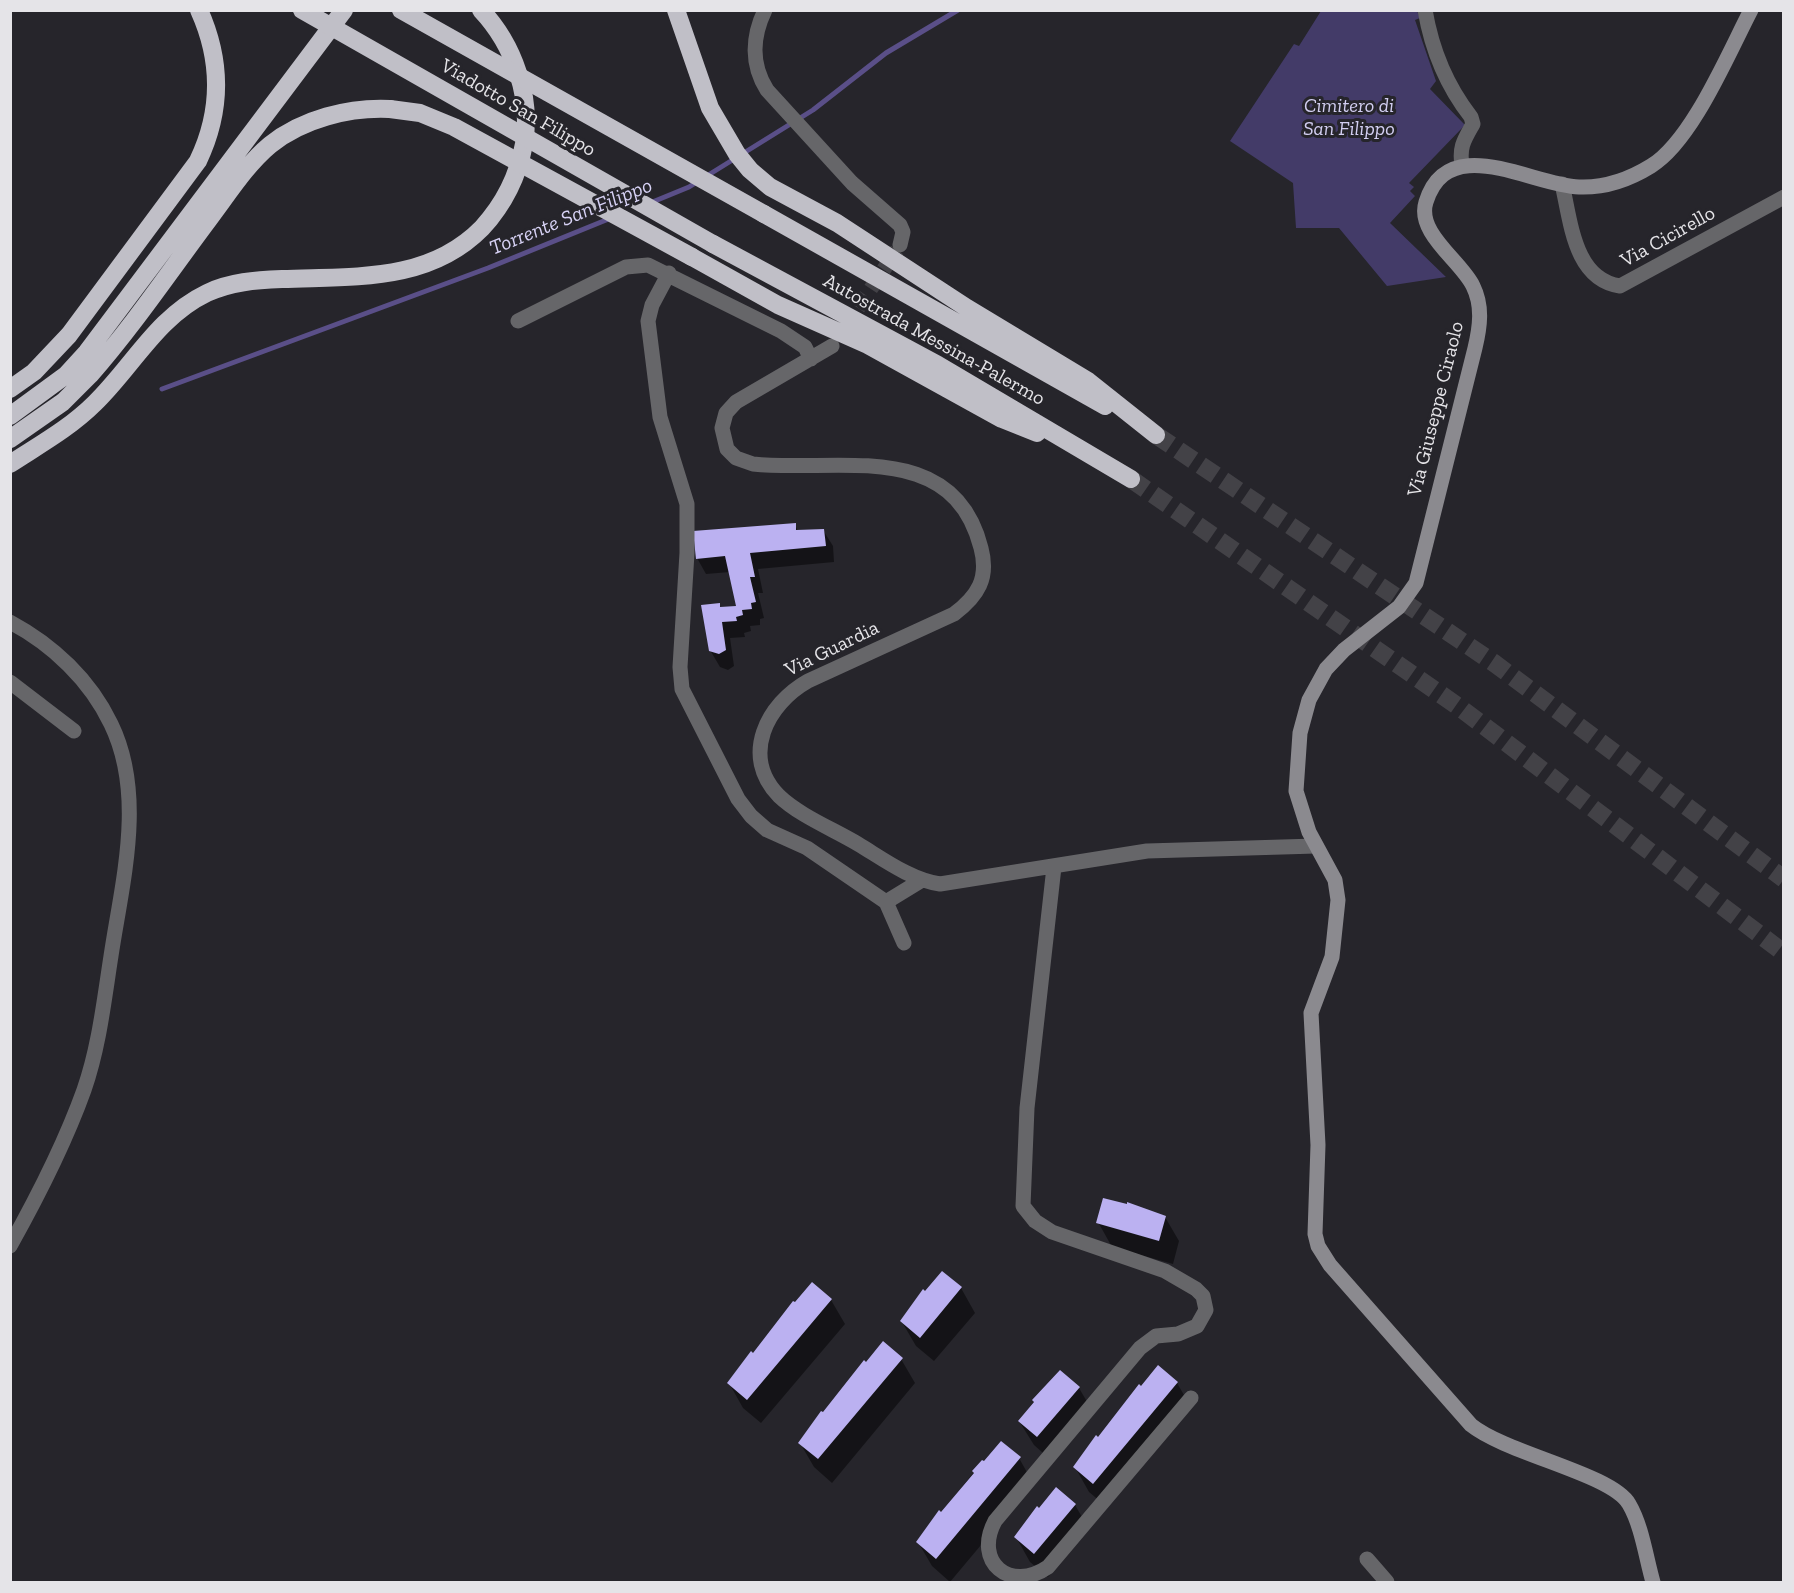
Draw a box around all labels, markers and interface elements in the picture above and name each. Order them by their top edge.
street label: Viadotto San Filippo [436,54,600,162]
park label: Cimitero di San Filippo [1303,94,1395,141]
water label: Torrente San Filippo [486,173,656,261]
street label: Via Cicirello [1617,201,1719,273]
street label: Autostrada Messina-Palermo [819,269,1049,411]
street label: Via Giuseppe Ciraolo [1403,319,1469,499]
street label: Via Guardia [781,616,883,682]

